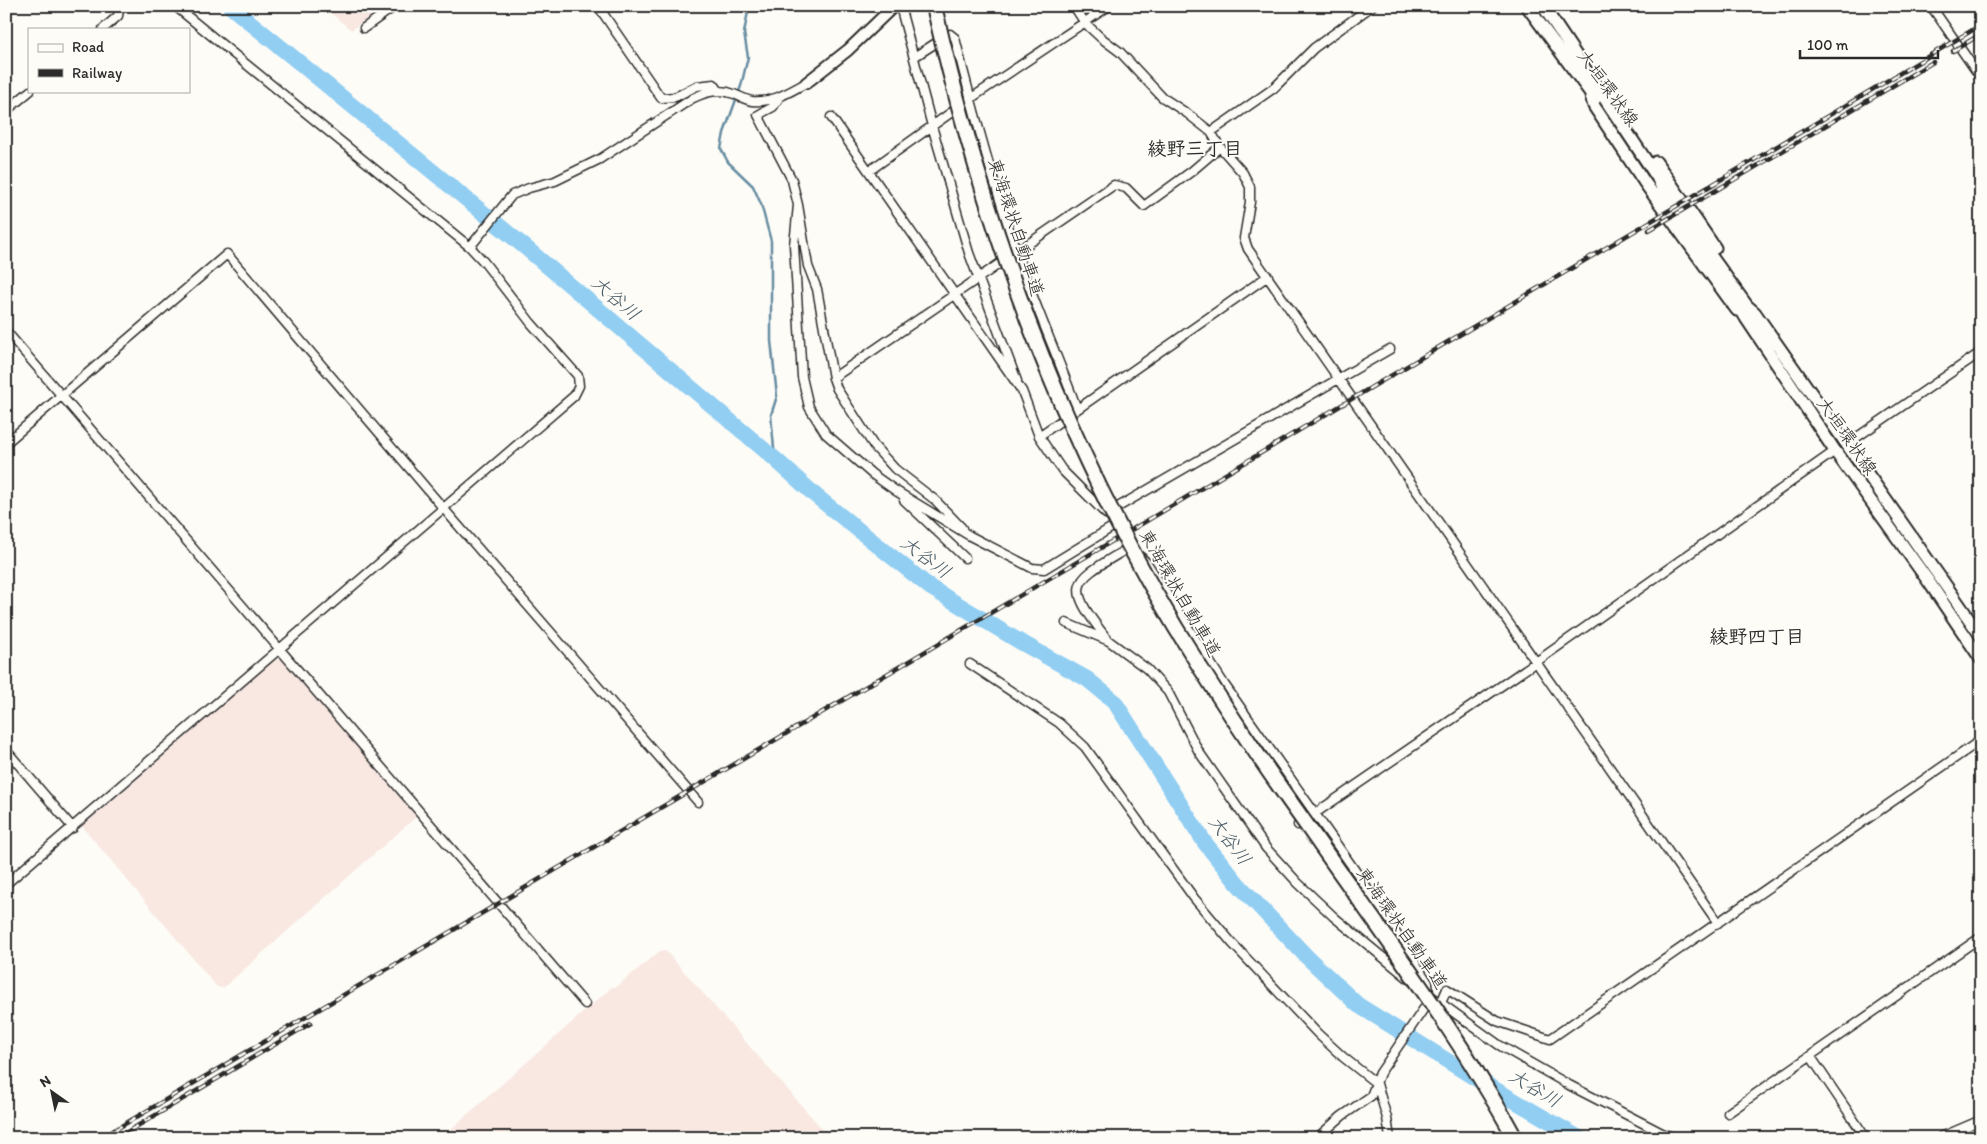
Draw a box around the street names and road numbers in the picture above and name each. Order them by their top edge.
street label: 大垣環状線 [1573,45,1643,131]
street label: 東海環状自動車道 [983,155,1049,299]
street label: 大垣環状線 [1812,393,1882,479]
street label: 東海環状自動車道 [1134,525,1226,661]
street label: 東海環状自動車道 [1352,863,1452,993]

